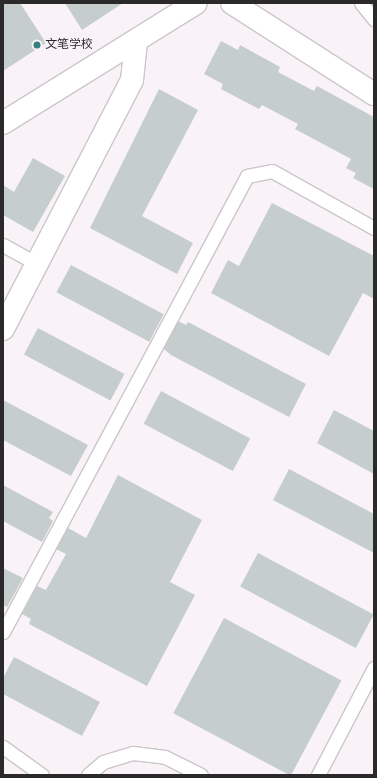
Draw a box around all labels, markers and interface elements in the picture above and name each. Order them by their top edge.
place label: 文笔学校 [45,38,93,52]
marker: 文笔学校 [32,40,42,50]

